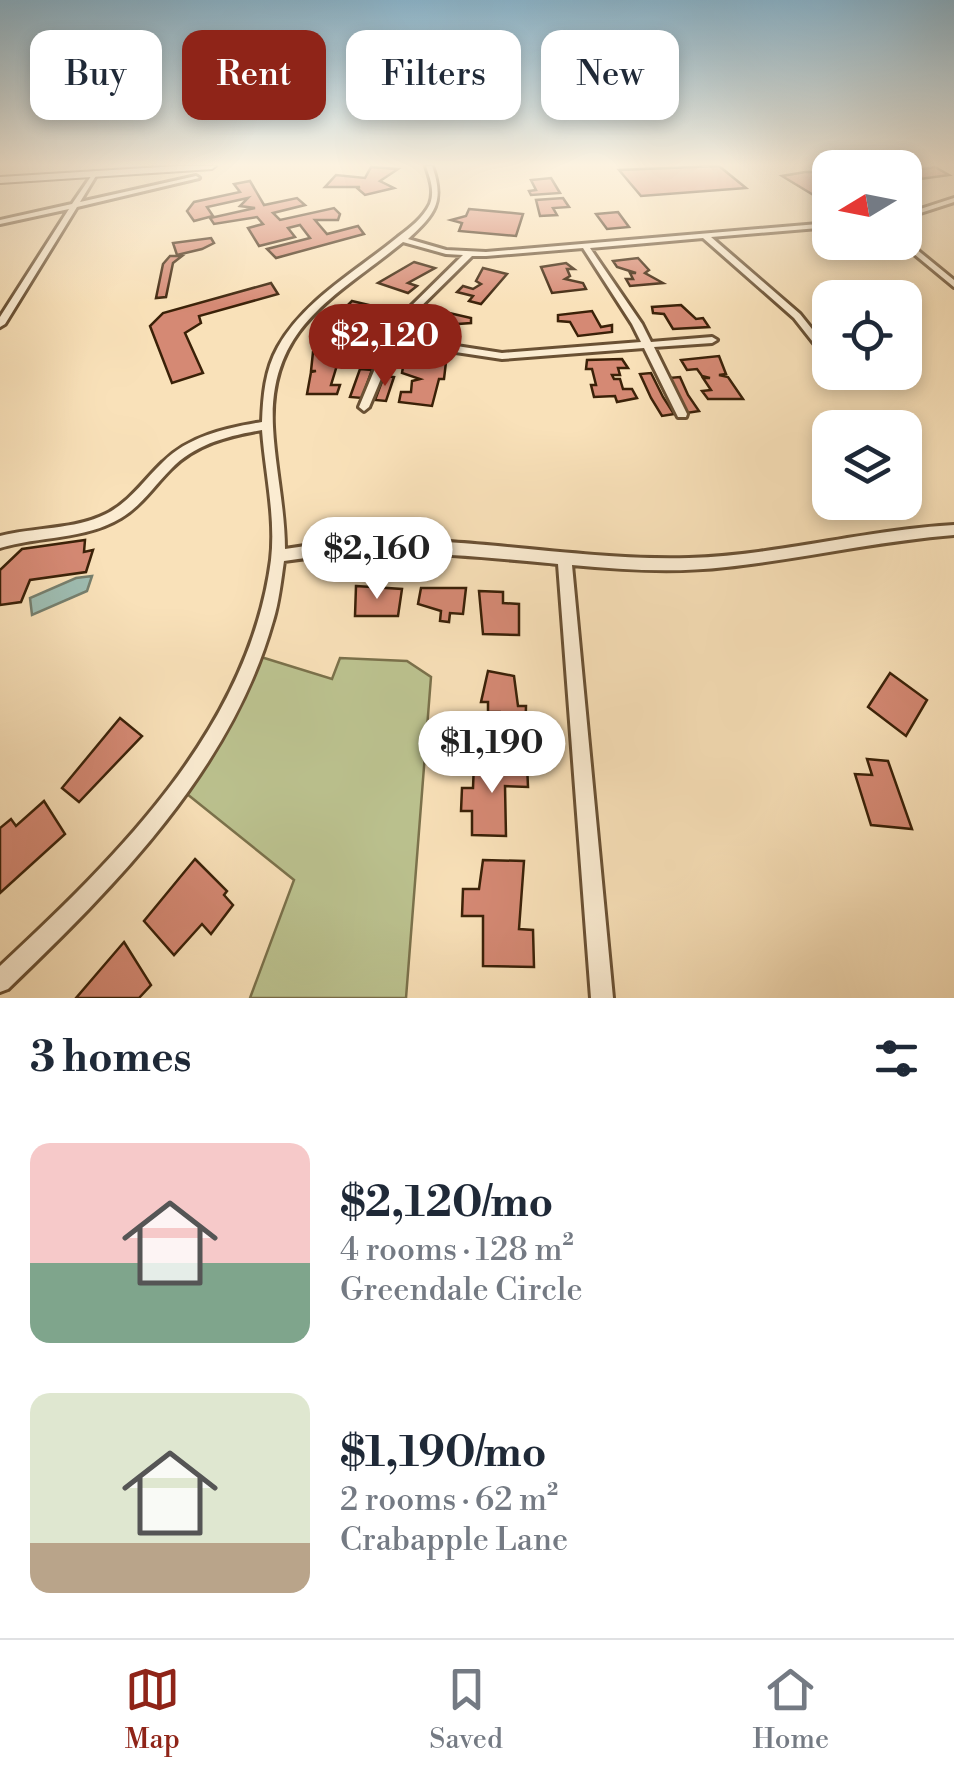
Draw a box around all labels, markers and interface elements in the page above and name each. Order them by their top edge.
chip: Buy [30,30,162,120]
chip: Rent [182,30,326,120]
chip: Filters [346,30,521,120]
chip: New [541,30,679,120]
north arrow [812,150,922,260]
map controls [812,150,922,520]
button: locate [812,280,922,390]
pin: $2,120 [304,304,466,389]
text: $2,120 [331,316,439,356]
button: layers [812,410,922,520]
pin: $2,160 [296,517,458,602]
text: $2,160 [324,529,430,569]
pin: $1,190 [411,711,573,796]
text: $1,190 [440,723,544,763]
icon: filters [869,1031,924,1086]
text: 3 homes [30,1032,192,1085]
text: $2,120/mo [340,1177,553,1230]
icon: home [110,1183,230,1303]
text: 4 rooms · 128 m² [340,1230,574,1270]
text: Greendale Circle [340,1270,583,1310]
text: $1,190/mo [340,1427,546,1480]
icon: home [110,1433,230,1553]
text: 2 rooms · 62 m² [340,1480,558,1520]
text: Crabapple Lane [340,1520,568,1560]
tab: Map [125,1662,180,1757]
tab: Saved [429,1662,503,1757]
tab: Home [752,1662,829,1757]

